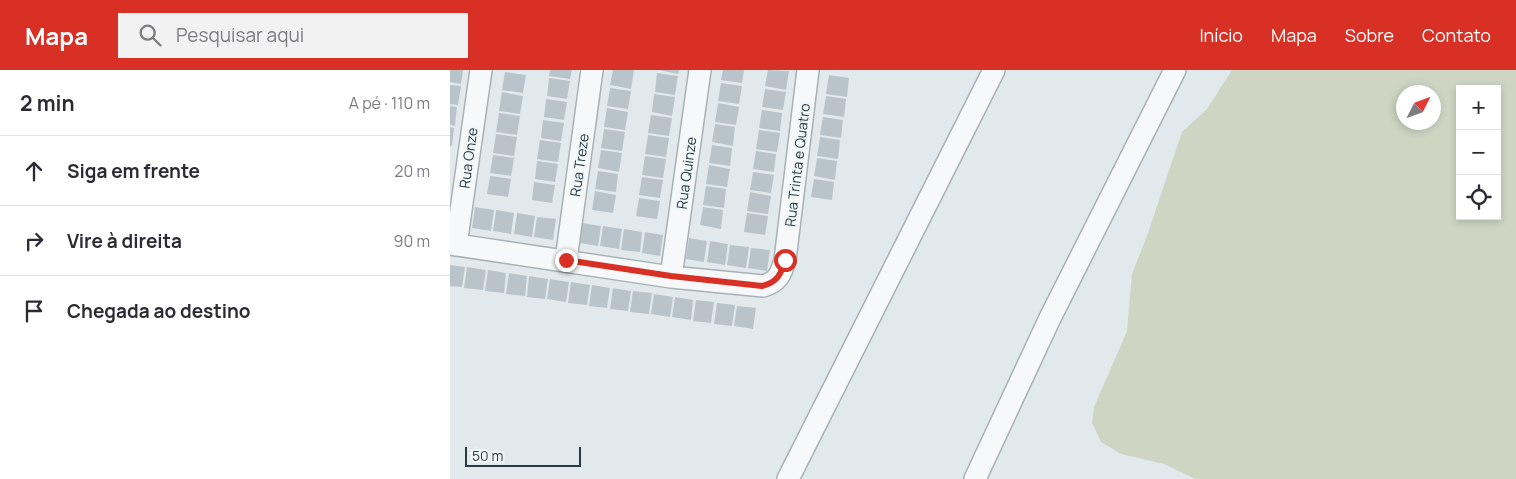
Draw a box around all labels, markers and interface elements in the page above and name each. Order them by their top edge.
search box [118,13,468,58]
text: Mapa [25,19,88,52]
icon: search [136,21,164,49]
text: Pesquisar aqui [176,22,304,48]
text: Início [1199,23,1243,47]
text: Mapa [1271,23,1317,47]
text: Sobre [1345,23,1394,47]
text: Contato [1422,23,1491,47]
north arrow [1396,85,1441,130]
map controls [1456,85,1501,220]
button: + [1456,85,1501,130]
text: 2 min [20,89,75,117]
text: A pé · 110 m [349,92,430,114]
street label: Rua Trinta e Quatro [780,102,814,228]
street label: Rua Onze [454,126,482,190]
button: − [1456,130,1501,175]
street label: Rua Treze [565,132,593,198]
street label: Rua Quinze [672,136,700,210]
icon: ahead [20,157,48,185]
text: Siga em frente [67,158,200,184]
text: 20 m [394,160,430,182]
button: locate [1456,175,1501,220]
icon: right [20,227,48,255]
text: Vire à direita [67,228,182,254]
text: 90 m [394,230,430,252]
route end [555,249,578,272]
route start [774,249,797,272]
icon: arrive [20,297,48,325]
text: Chegada ao destino [67,298,250,324]
scale bar [465,444,581,467]
text: 50 m [472,446,503,465]

